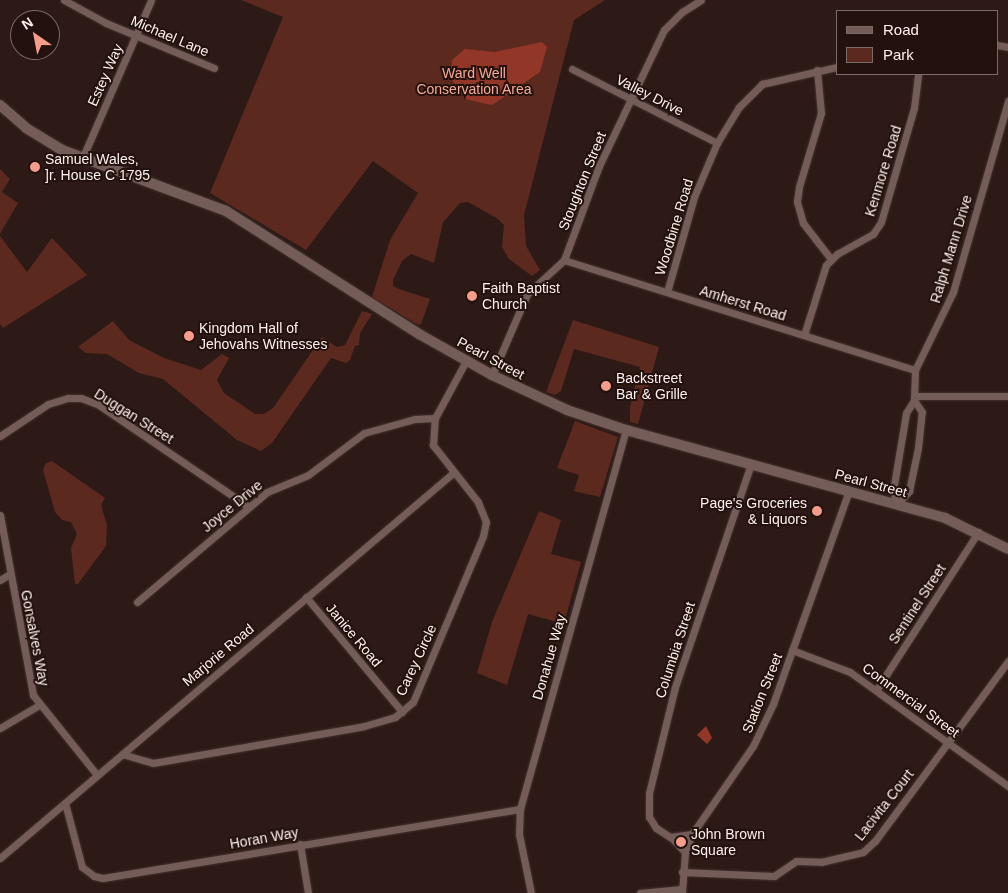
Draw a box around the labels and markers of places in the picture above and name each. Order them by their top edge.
place label: Samuel Wales, ]r. House C 1795 [45,151,150,184]
marker: Samuel Wales, ]r. House C 1795 [29,161,41,173]
place label: Faith Baptist Church [482,280,560,312]
marker: Faith Baptist Church [466,290,478,302]
place label: Kingdom Hall of Jehovahs Witnesses [199,320,327,352]
marker: Kingdom Hall of Jehovahs Witnesses [183,330,195,342]
place label: Backstreet Bar & Grille [616,370,688,402]
marker: Backstreet Bar & Grille [600,380,612,392]
place label: Page's Groceries & Liquors [700,495,807,528]
marker: Page's Groceries & Liquors [811,505,823,517]
place label: John Brown Square [691,826,765,859]
marker: John Brown Square [675,836,687,848]

